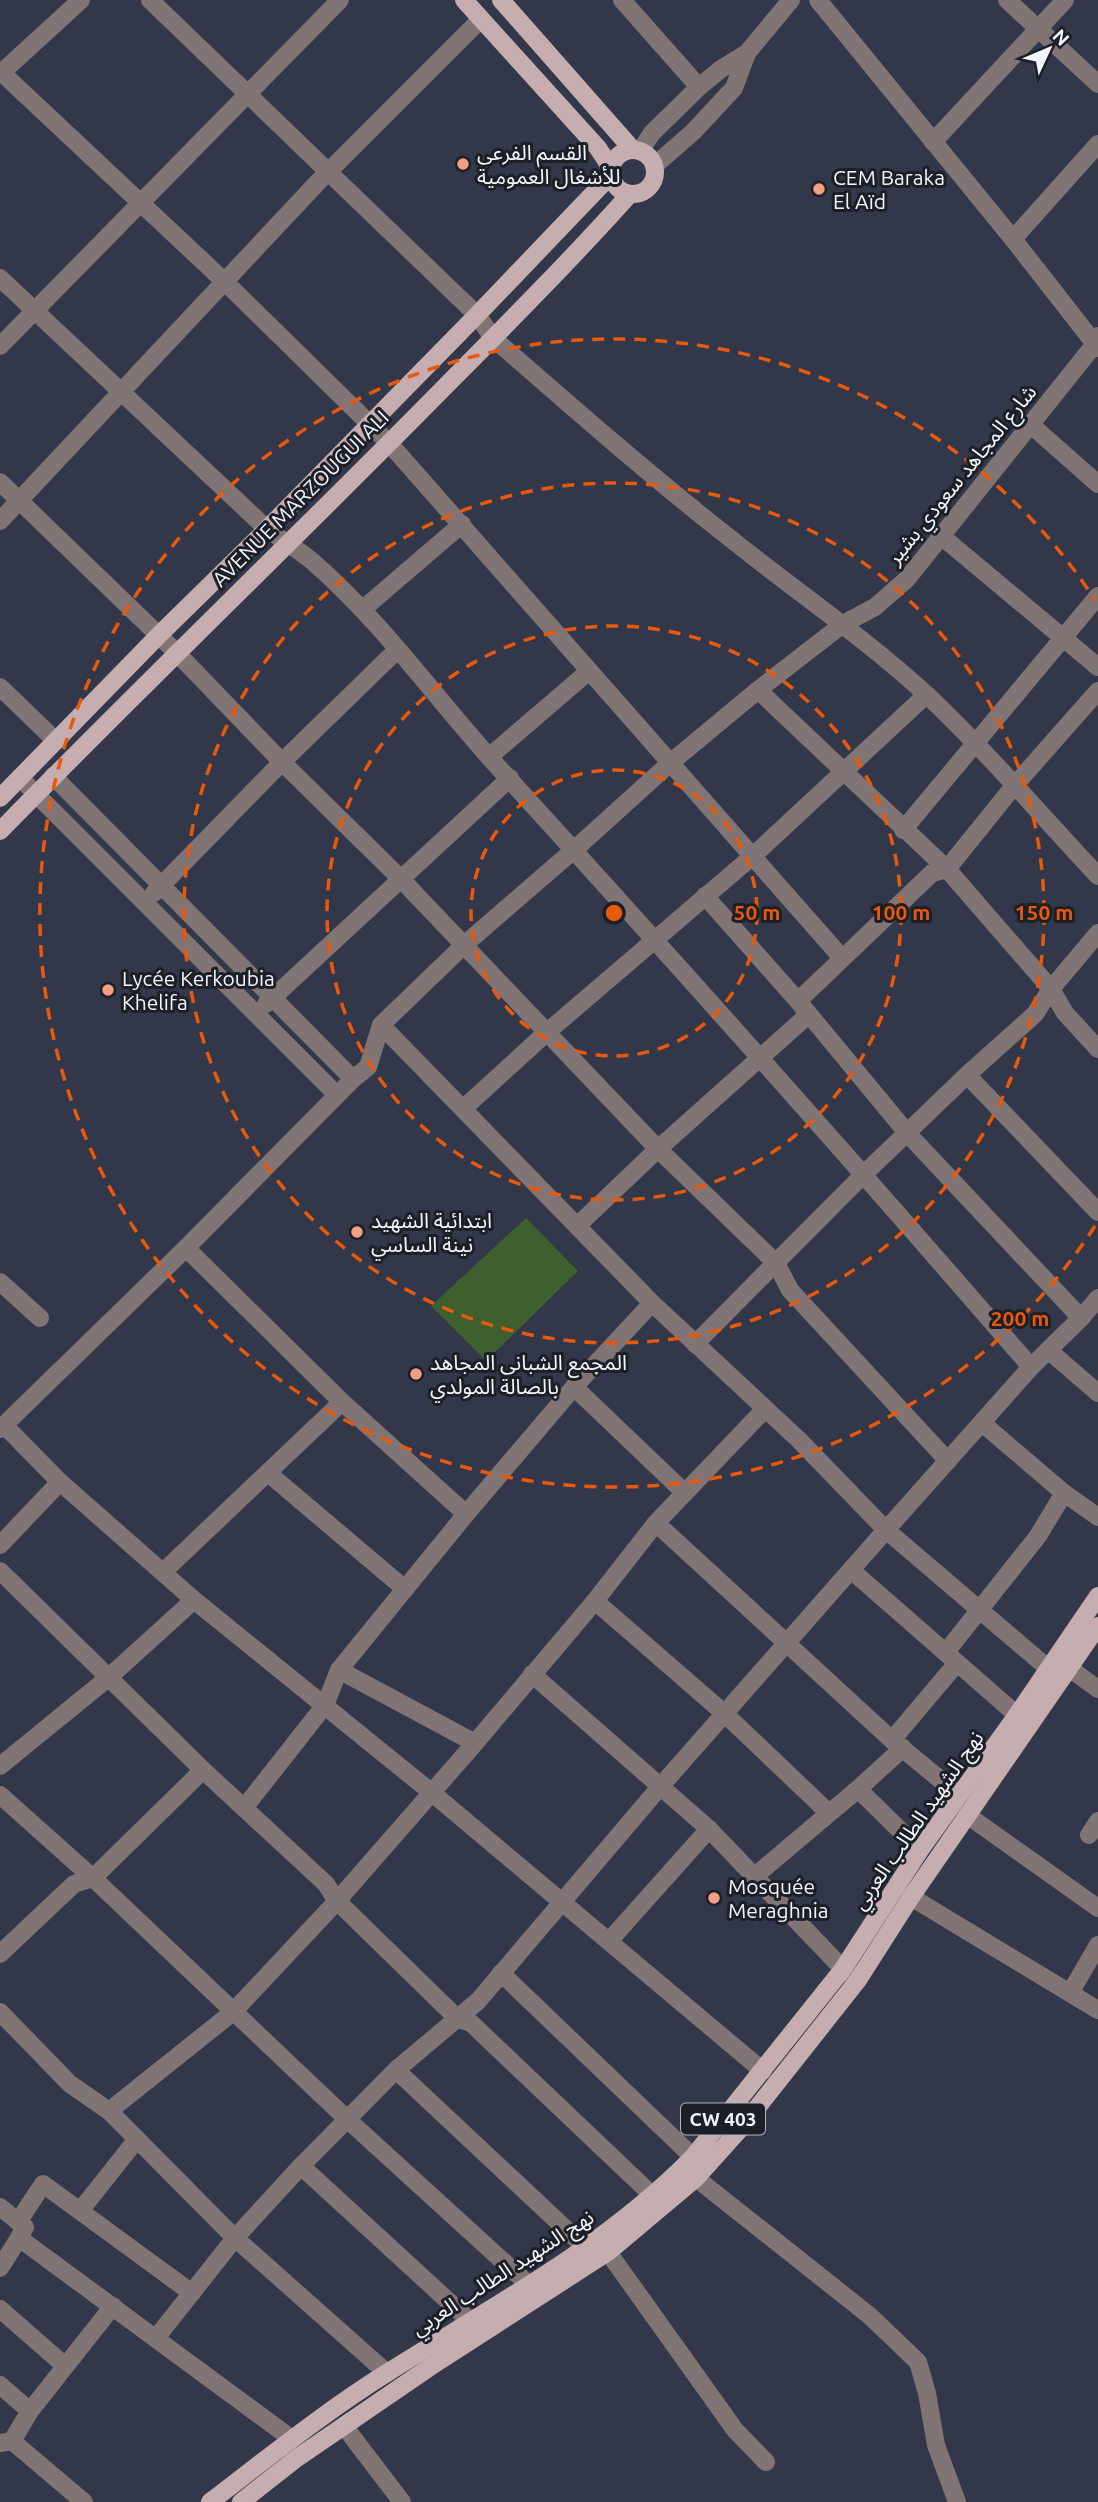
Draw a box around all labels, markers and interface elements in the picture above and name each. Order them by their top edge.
north arrow [1014,14,1084,84]
text: N [1048,24,1074,50]
place label: القسم الفرعي للأشغال العمومية [477,140,620,189]
marker: القسم الفرعي للأشغال العمومية [455,156,471,172]
place label: CEM Baraka El Aïd [833,165,945,213]
marker: CEM Baraka El Aïd [811,181,827,197]
street label: شارع المجاهد سعودي بشير [881,380,1044,572]
street label: AVENUE MARZOUGUI ALI [207,405,393,591]
text: 50 m [734,900,780,924]
text: 100 m [872,900,930,924]
text: 150 m [1015,900,1073,924]
centre of rings [602,901,626,925]
place label: Lycée Kerkoubia Khelifa [122,966,275,1014]
marker: Lycée Kerkoubia Khelifa [100,982,116,998]
place label: ابتدائية الشهيد نينة الساسي [371,1208,492,1261]
marker: ابتدائية الشهيد نينة الساسي [349,1224,365,1240]
text: 200 m [991,1306,1049,1330]
place label: المجمع الشباني المجاهد بالصالة المولدي [430,1350,627,1403]
marker: المجمع الشباني المجاهد بالصالة المولدي [408,1366,424,1382]
street label: نهج الشهيد الطالب العربي [846,1726,992,1917]
place label: Mosquée Meraghnia [728,1874,829,1922]
marker: Mosquée Meraghnia [706,1890,722,1906]
road number: CW 403 [681,2104,765,2134]
street label: نهج الشهيد الطالب العربي [406,2204,600,2344]

